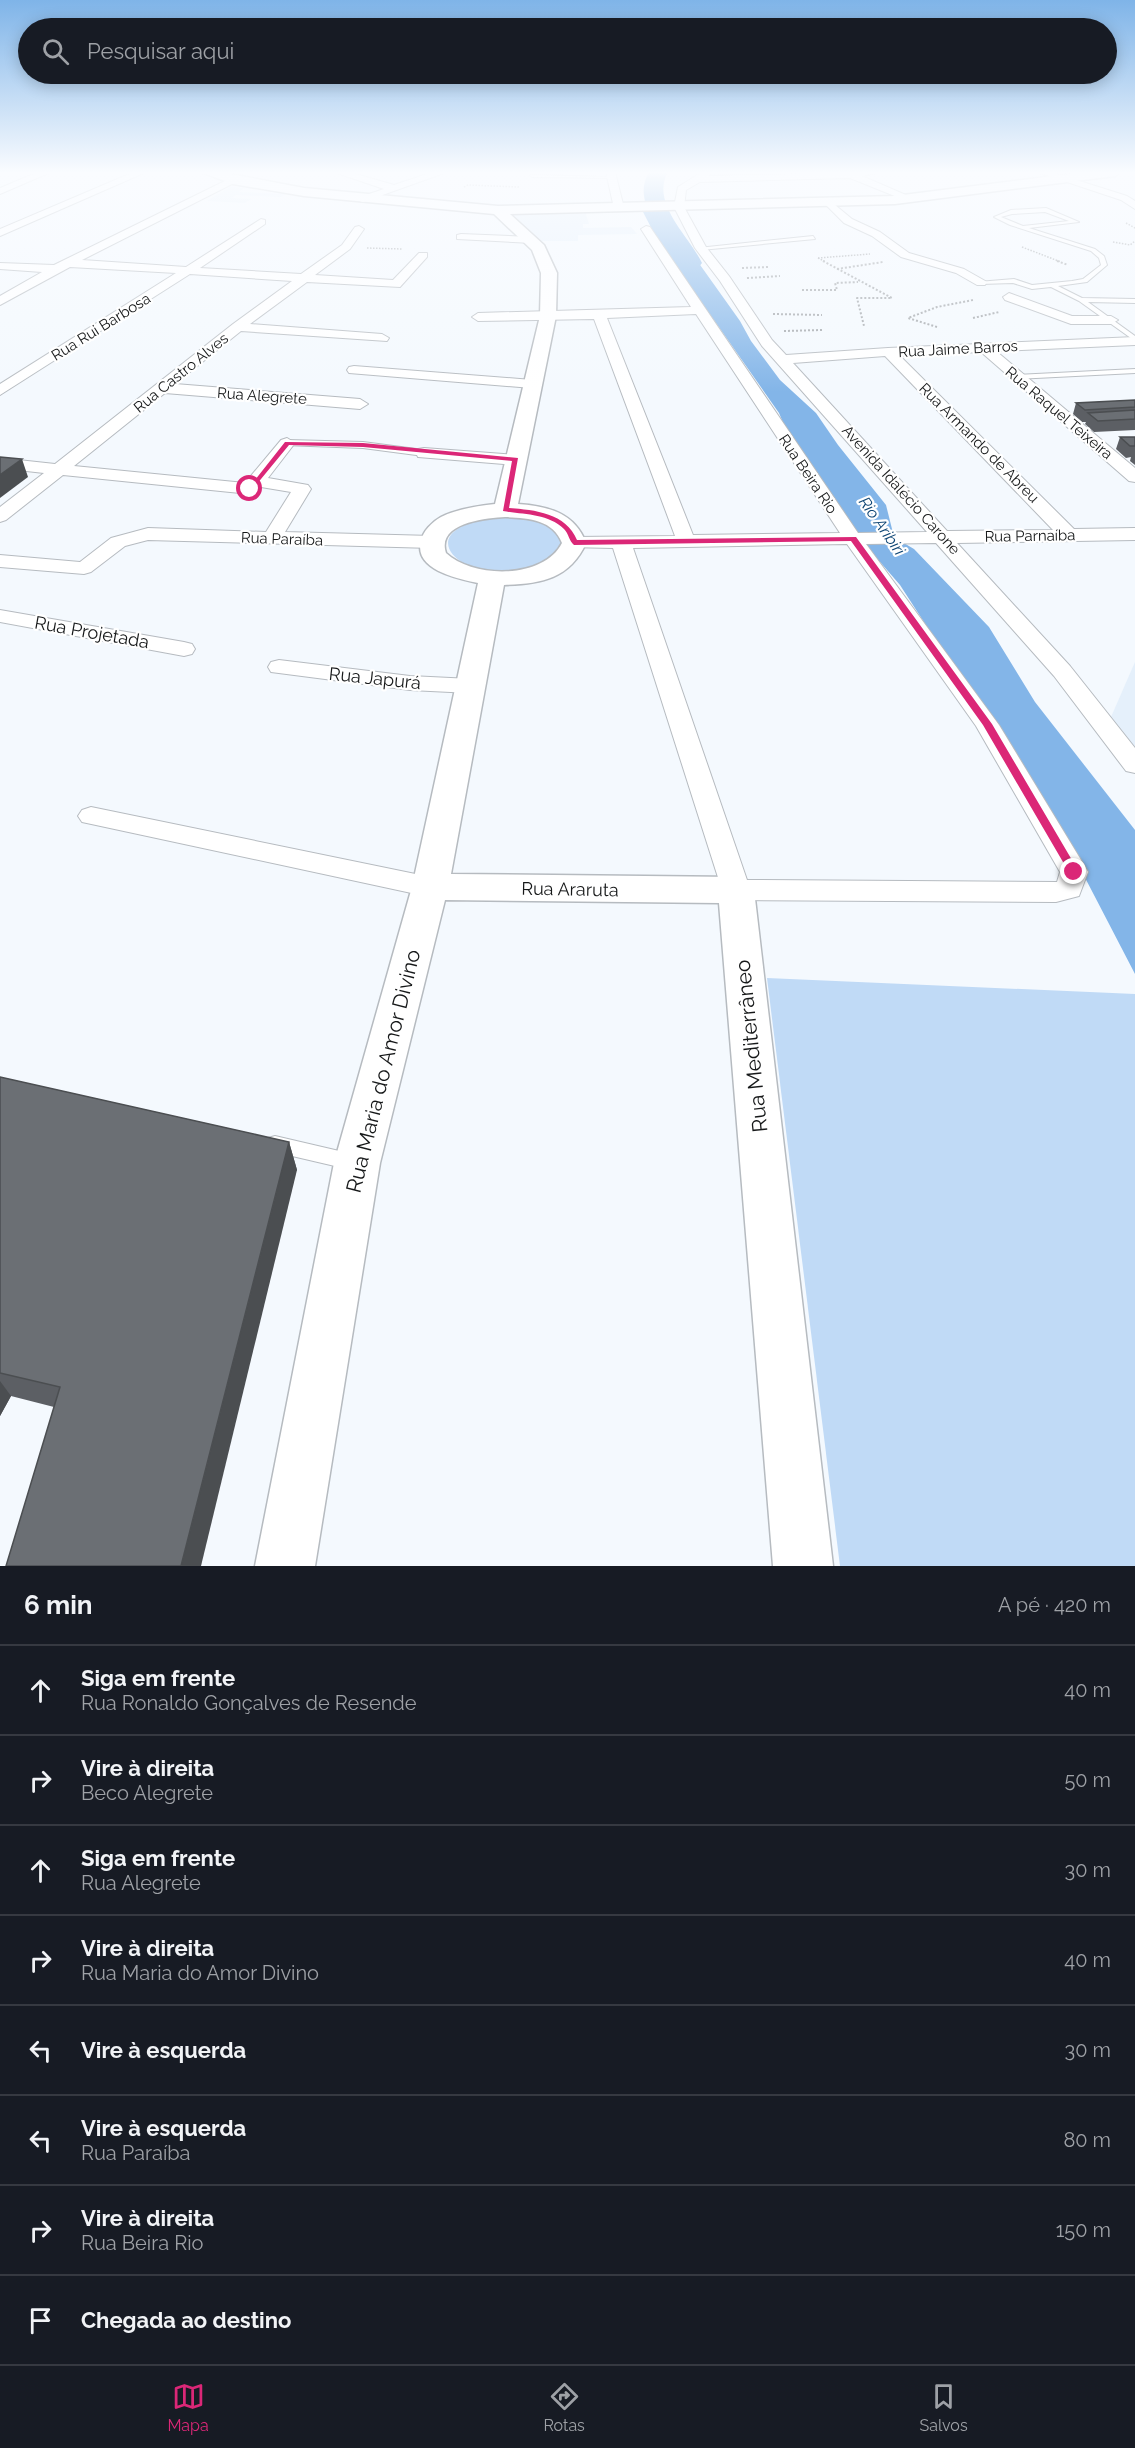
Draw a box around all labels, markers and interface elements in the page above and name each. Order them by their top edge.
search box [18,18,1117,84]
icon: search [39,35,72,68]
text: Pesquisar aqui [87,38,234,64]
street label: Rua Rui Barbosa [48,289,154,365]
street label: Rua Castro Alves [130,329,232,417]
street label: Rua Jaime Barros [898,337,1018,361]
street label: Rua Raquel Teixeira [1002,363,1116,463]
street label: Rua Armando de Abreu [915,379,1043,507]
street label: Rua Alegrete [217,384,308,408]
street label: Avenida Idalécio Carone [838,422,964,558]
street label: Rua Beira Rio [775,431,841,517]
route start [236,475,262,501]
water label: Rio Aribiri [855,493,909,559]
street label: Rua Parnaíba [984,526,1076,546]
street label: Rua Paraíba [241,529,323,549]
street label: Rua Projetada [33,612,151,652]
street label: Rua Japurá [328,663,422,693]
route end [1060,858,1086,884]
street label: Rua Araruta [521,878,619,900]
street label: Rua Maria do Amor Divino [341,947,425,1195]
street label: Rua Mediterrâneo [730,958,772,1134]
text: 6 min [24,1590,93,1620]
text: A pé · 420 m [998,1593,1111,1617]
text: Siga em frente [81,1665,235,1691]
icon: ahead [24,1674,57,1707]
text: 40 m [1064,1678,1111,1702]
text: Rua Ronaldo Gonçalves de Resende [81,1691,417,1715]
text: Vire à direita [81,1755,214,1781]
icon: right [24,1764,57,1797]
text: 50 m [1064,1768,1111,1792]
text: Beco Alegrete [81,1781,213,1805]
text: Siga em frente [81,1845,235,1871]
icon: ahead [24,1854,57,1887]
text: 30 m [1065,1858,1111,1882]
text: Rua Alegrete [81,1871,201,1895]
text: Vire à direita [81,1935,214,1961]
icon: right [24,1944,57,1977]
text: 40 m [1064,1948,1111,1972]
text: Rua Maria do Amor Divino [81,1961,319,1985]
icon: left [24,2034,57,2067]
text: Vire à esquerda [81,2037,246,2063]
text: 30 m [1065,2038,1111,2062]
text: Vire à esquerda [81,2115,246,2141]
icon: left [24,2124,57,2157]
text: 80 m [1063,2128,1111,2152]
text: Rua Paraíba [81,2141,191,2165]
text: Vire à direita [81,2205,214,2231]
icon: right [24,2214,57,2247]
text: 150 m [1056,2218,1111,2242]
text: Rua Beira Rio [81,2231,203,2255]
icon: arrive [24,2304,57,2337]
text: Chegada ao destino [81,2307,291,2333]
tab: Mapa [167,2380,209,2435]
tab: Rotas [543,2380,585,2435]
tab: Salvos [920,2380,968,2435]

